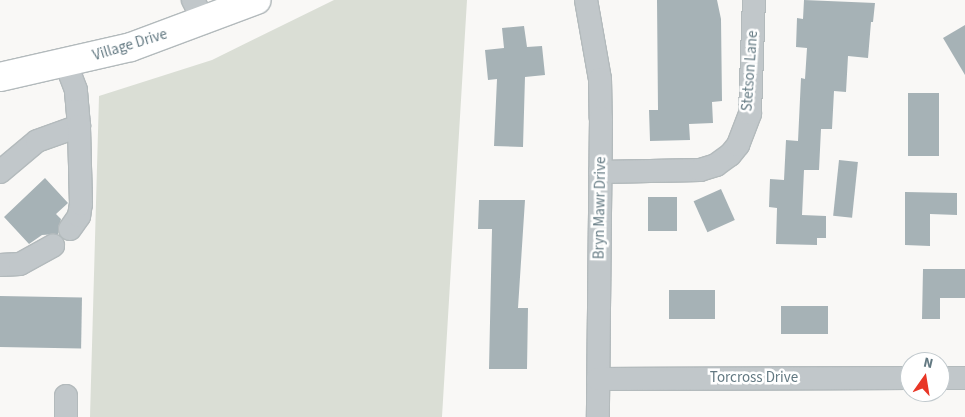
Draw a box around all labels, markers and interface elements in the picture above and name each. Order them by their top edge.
street label: Village Drive [91,25,169,65]
street label: Stetson Lane [738,30,762,112]
street label: Bryn Mawr Drive [590,157,610,259]
north arrow [900,352,950,402]
text: N [921,353,935,374]
street label: Torcross Drive [710,369,798,387]

